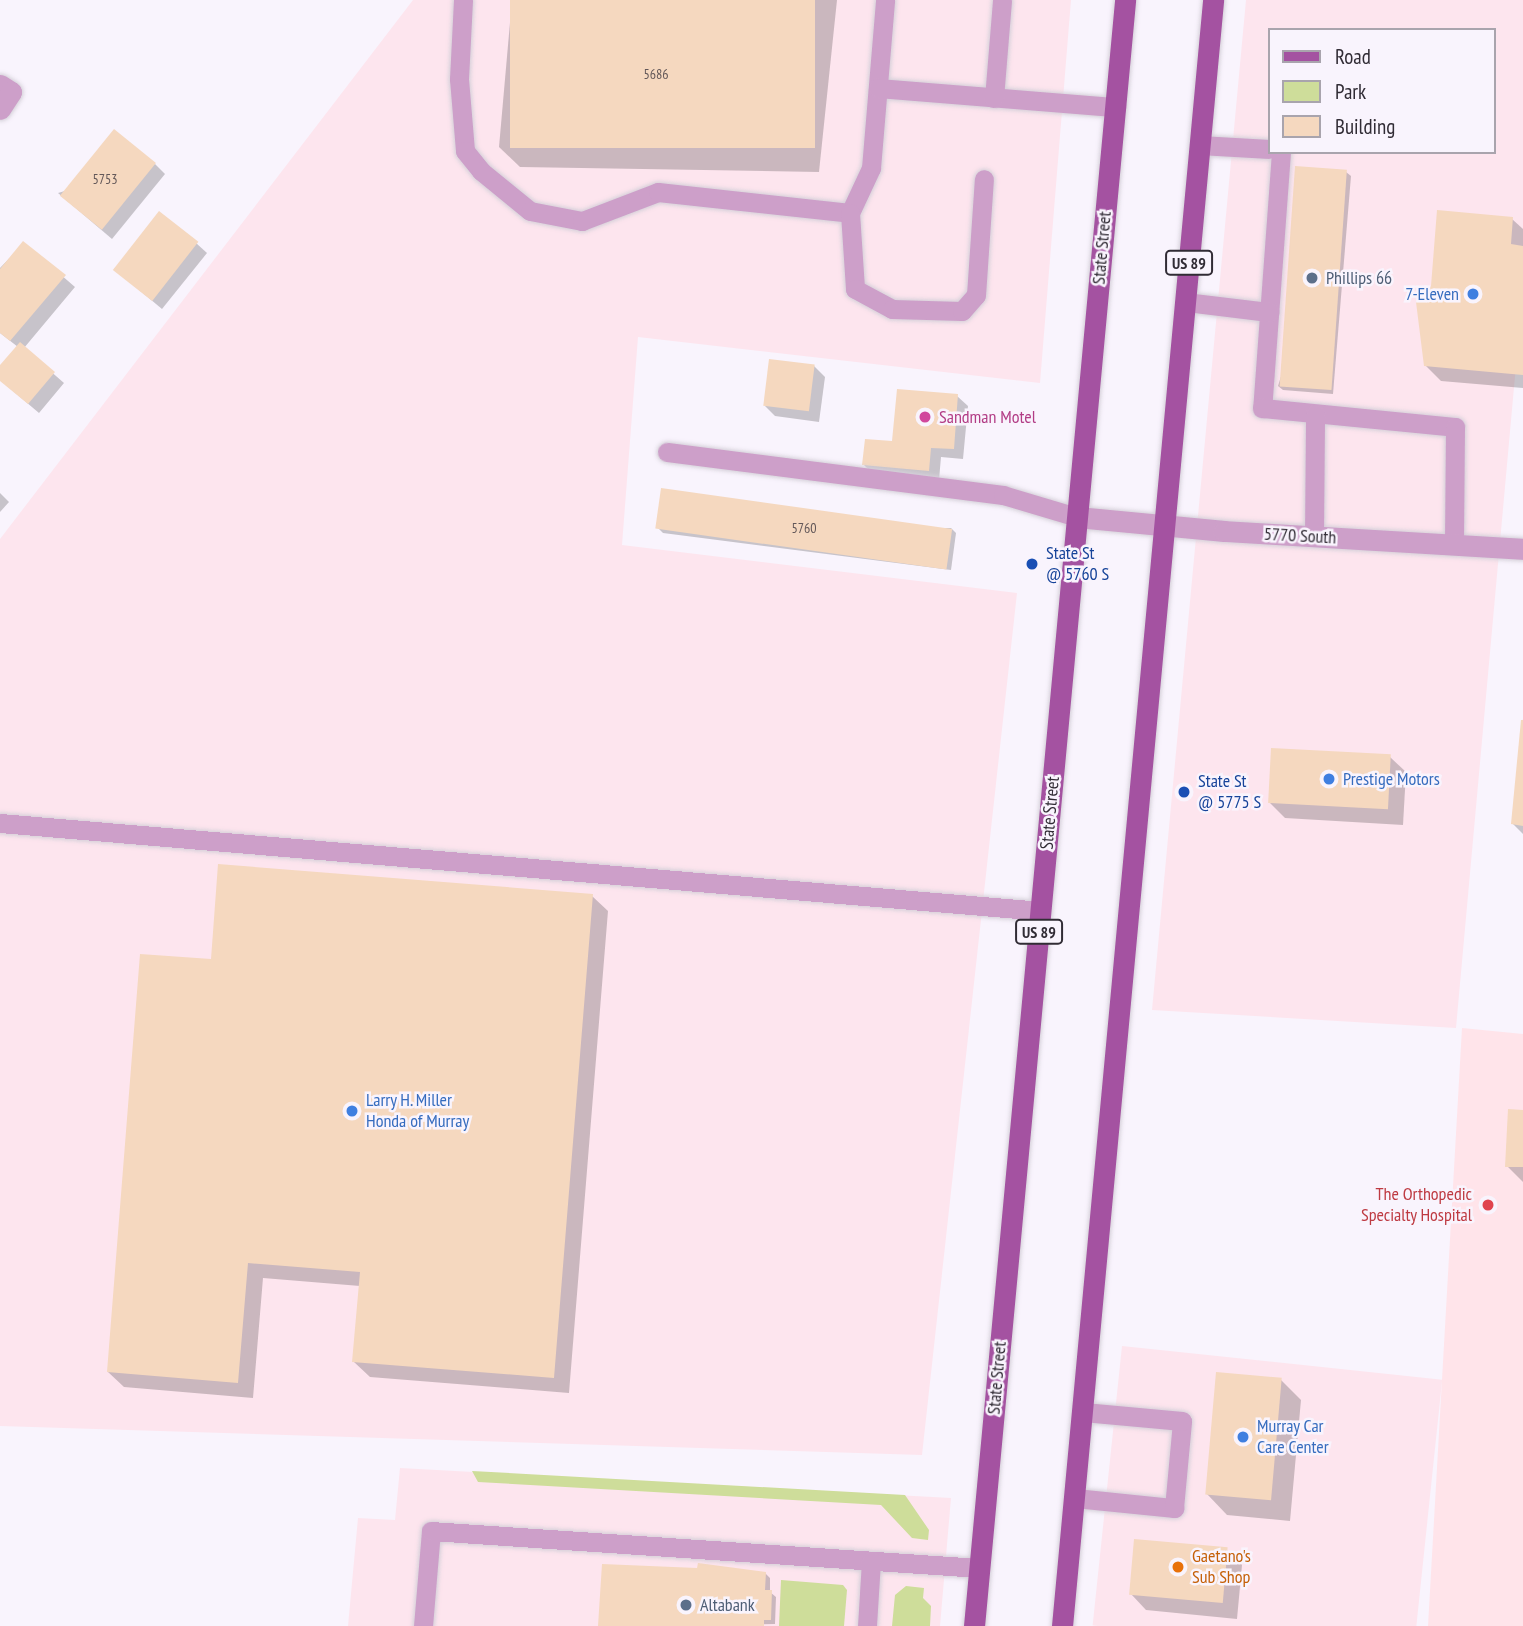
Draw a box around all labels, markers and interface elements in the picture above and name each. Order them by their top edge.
legend [1268,28,1495,154]
text: Road [1335,43,1371,70]
house number: 5686 [643,66,669,82]
text: Park [1335,78,1366,105]
text: Building [1335,113,1395,140]
house number: 5753 [92,171,118,187]
street label: State Street [1088,211,1116,285]
road number: US 89 [1164,250,1214,276]
place label: Phillips 66 [1326,267,1392,289]
marker: Phillips 66 [1304,270,1320,286]
place label: 7-Eleven [1405,283,1459,305]
marker: 7-Eleven [1465,286,1481,302]
place label: Sandman Motel [939,406,1036,428]
marker: Sandman Motel [917,409,933,425]
house number: 5760 [791,520,817,536]
street label: 5770 South [1263,523,1337,549]
place label: State St @ 5760 S [1046,543,1109,586]
marker: State St @ 5760 S [1024,556,1040,572]
place label: Prestige Motors [1343,768,1440,790]
place label: State St @ 5775 S [1198,771,1261,814]
marker: Prestige Motors [1321,771,1337,787]
street label: State Street [1036,776,1064,850]
marker: State St @ 5775 S [1176,784,1192,800]
road number: US 89 [1014,920,1064,944]
place label: Larry H. Miller Honda of Murray [366,1090,469,1132]
marker: Larry H. Miller Honda of Murray [344,1103,360,1119]
place label: The Orthopedic Specialty Hospital [1360,1184,1472,1226]
marker: The Orthopedic Specialty Hospital [1478,1195,1498,1215]
street label: State Street [983,1341,1011,1415]
place label: Murray Car Care Center [1257,1416,1329,1458]
marker: Murray Car Care Center [1235,1429,1251,1445]
place label: Gaetano's Sub Shop [1192,1546,1251,1588]
marker: Gaetano's Sub Shop [1170,1559,1186,1575]
place label: Altabank [700,1594,755,1616]
marker: Altabank [678,1597,694,1613]

